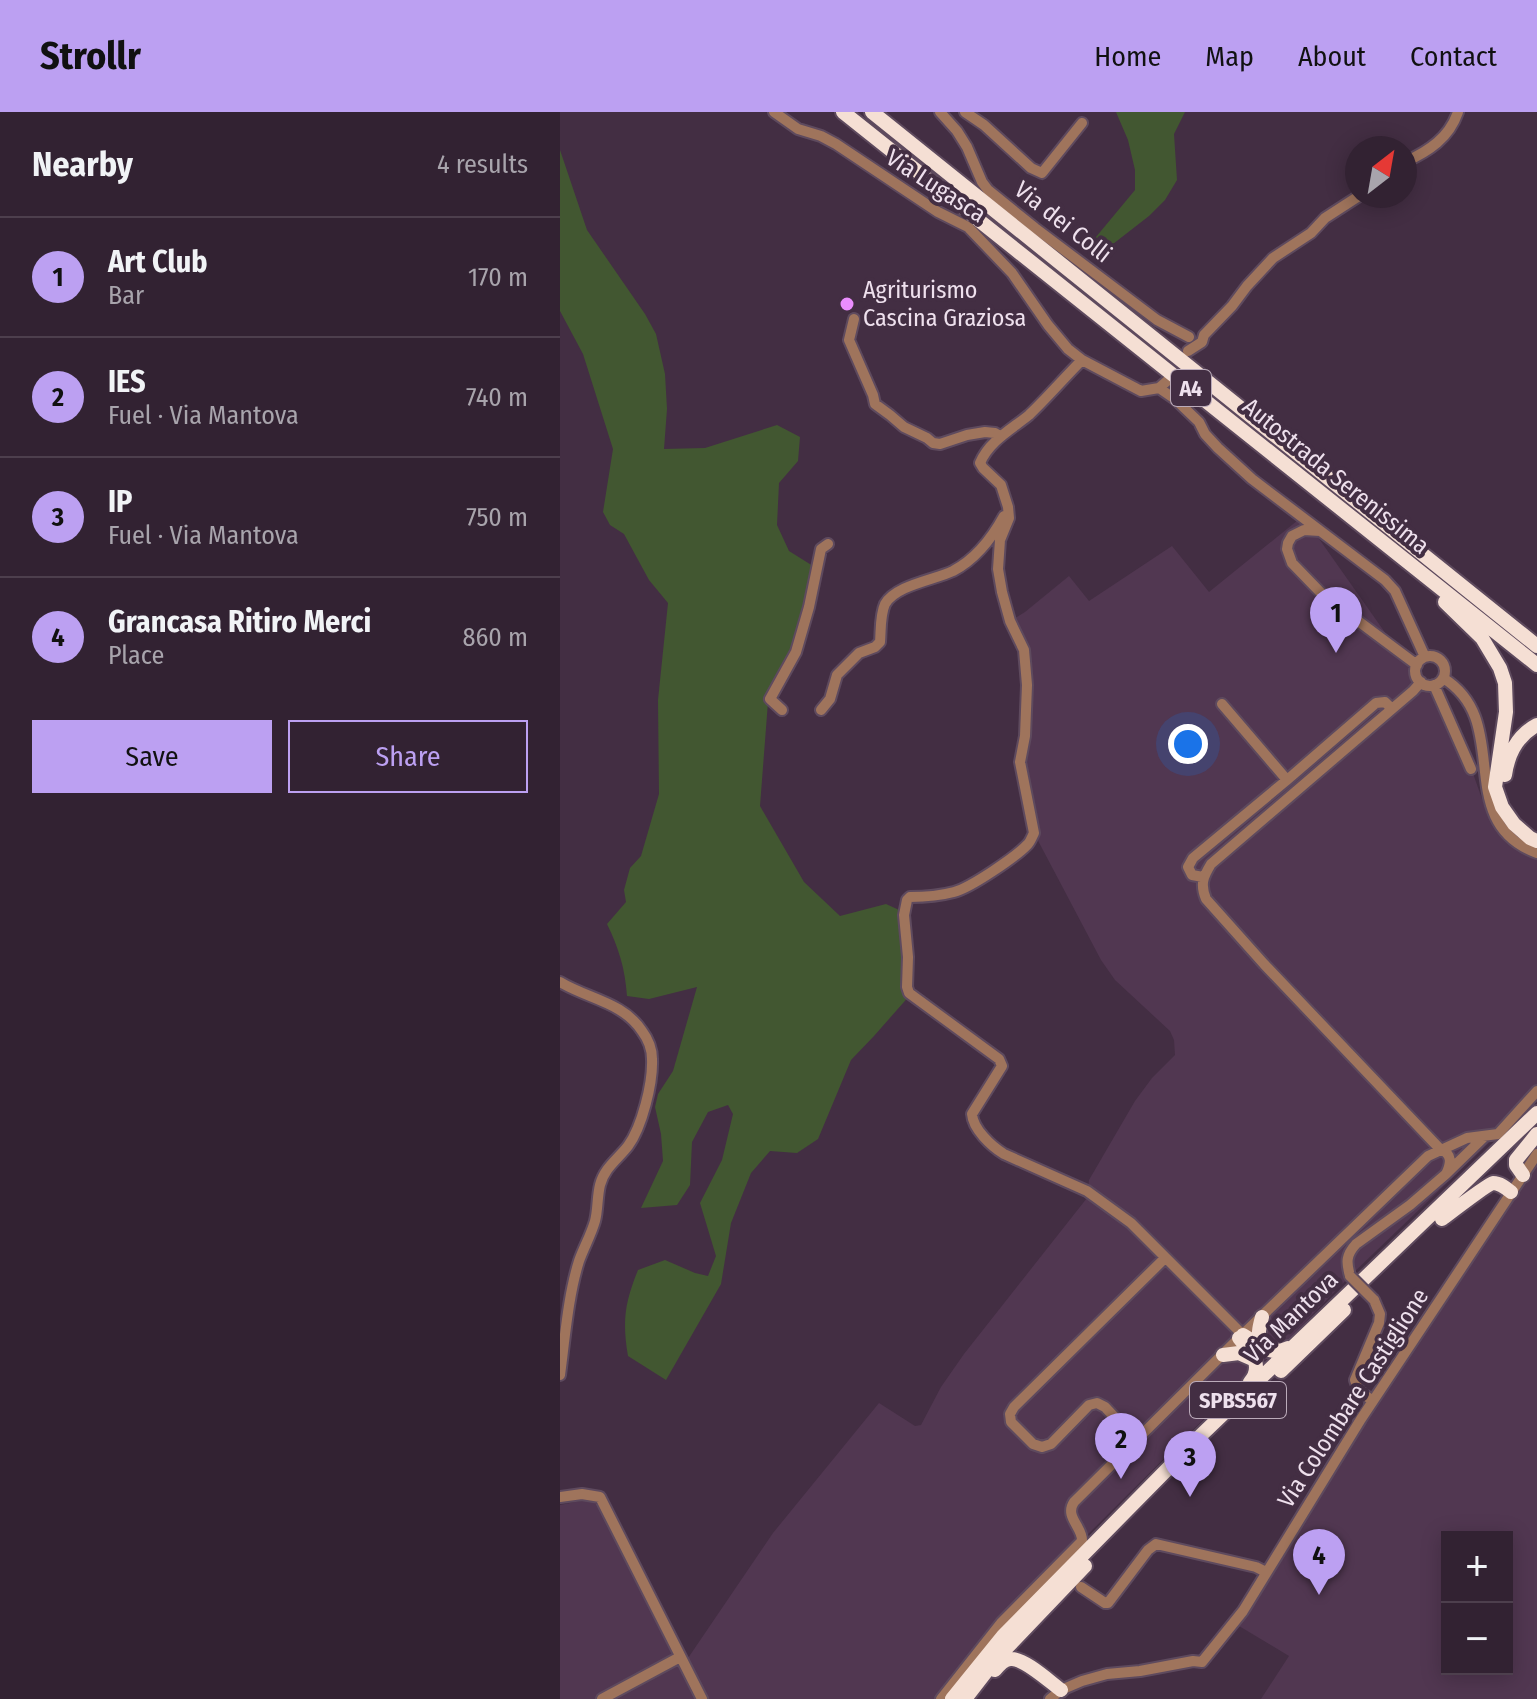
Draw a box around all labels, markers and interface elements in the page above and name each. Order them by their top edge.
text: Strollr [40,33,141,79]
text: Home [1094,40,1161,73]
text: Map [1205,40,1254,73]
text: About [1298,40,1366,73]
text: Contact [1410,40,1497,73]
north arrow [1345,136,1417,208]
street label: Via Lugasca [881,143,991,229]
text: Nearby [32,144,133,185]
text: 4 results [437,149,528,180]
street label: Via dei Colli [1009,176,1117,268]
text: Art Club [108,244,208,280]
text: 1 [53,262,64,293]
text: 170 m [468,262,528,293]
place label: Agriturismo Cascina Graziosa [863,276,1026,332]
text: Bar [108,280,144,311]
marker: Agriturismo Cascina Graziosa [838,295,856,313]
text: IES [108,364,146,400]
road number: A4 [1171,370,1211,406]
text: 2 [52,382,64,413]
text: 740 m [466,382,528,413]
street label: Autostrada Serenissima [1237,392,1435,560]
text: Fuel · Via Mantova [108,400,299,431]
text: IP [108,484,132,520]
text: 3 [52,502,64,533]
text: 750 m [466,502,528,533]
text: Fuel · Via Mantova [108,520,299,551]
pin: 1 [1310,587,1362,653]
text: Grancasa Ritiro Merci [108,604,371,640]
text: 4 [51,622,65,653]
text: 860 m [462,622,528,653]
text: Place [108,640,164,671]
button: Save [32,720,272,793]
button: Share [288,720,528,793]
your location [1168,724,1208,764]
street label: Via Mantova [1238,1266,1344,1368]
street label: Via Colombare Castiglione [1272,1283,1434,1513]
road number: SPBS567 [1190,1382,1286,1418]
pin: 2 [1095,1413,1147,1479]
pin: 3 [1164,1431,1216,1497]
pin: 4 [1293,1529,1345,1595]
map controls [1441,1531,1513,1675]
button: + [1441,1531,1513,1603]
button: − [1441,1603,1513,1675]

